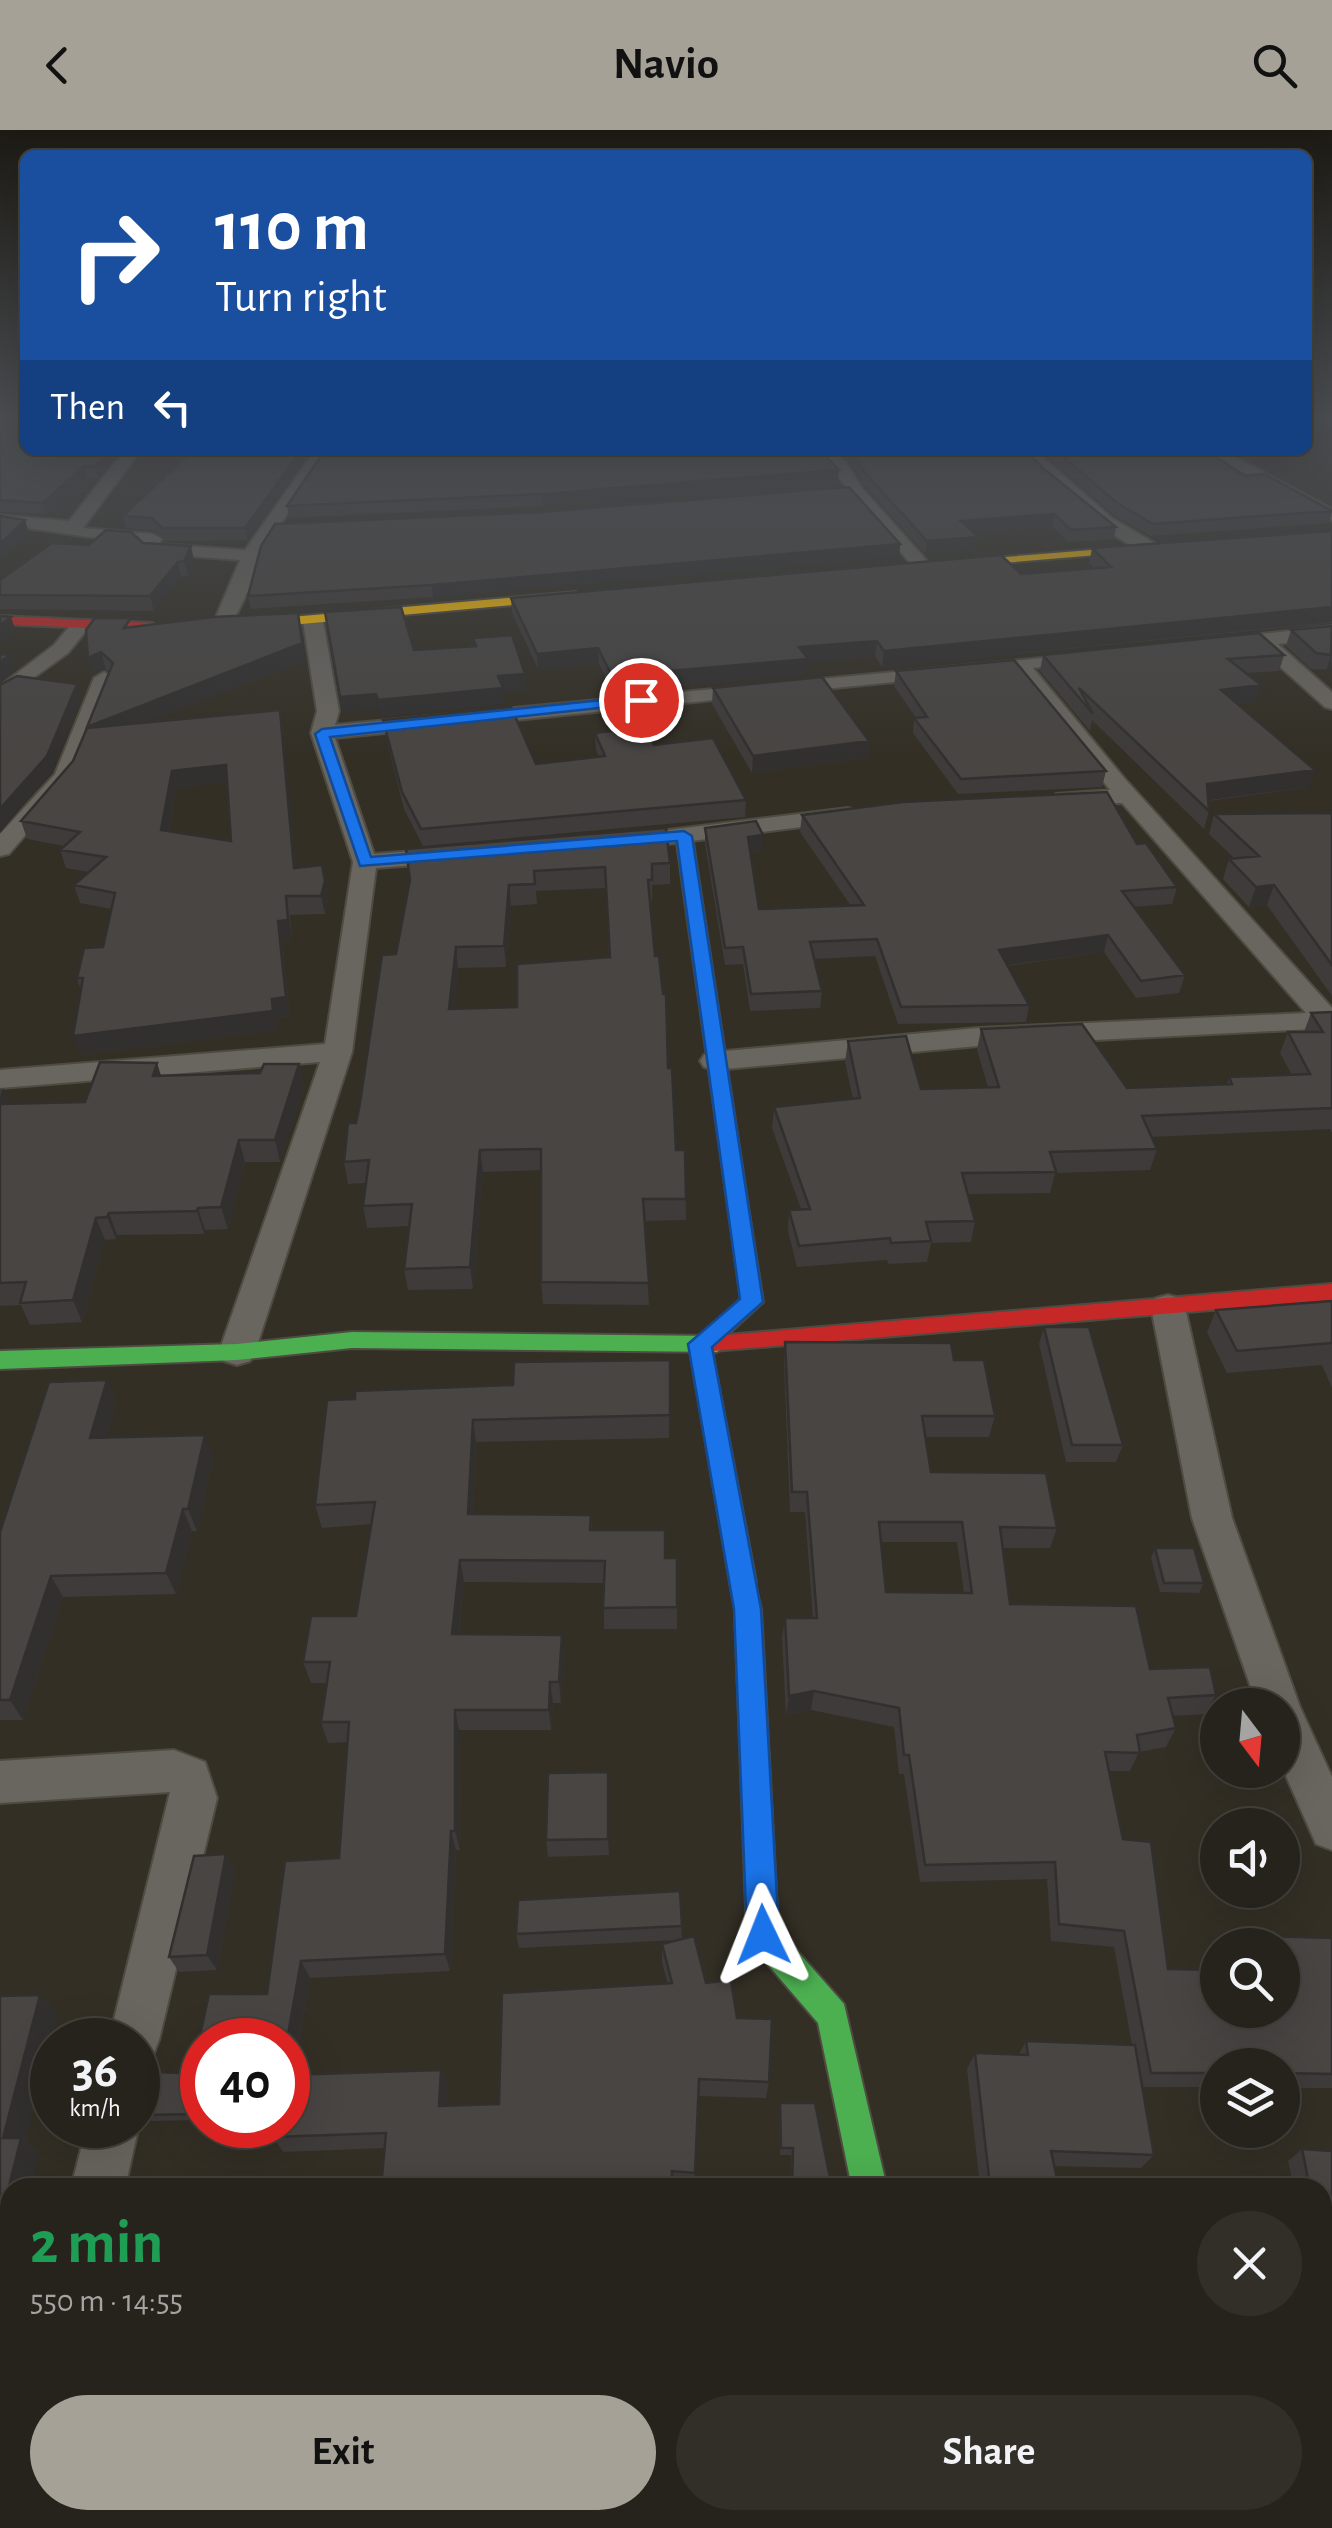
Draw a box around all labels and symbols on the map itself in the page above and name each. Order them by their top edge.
pin [599,658,684,743]
north arrow [1200,1688,1300,1788]
position arrow [711,1883,815,1987]
speed limit sign: 40 [180,2018,310,2148]

